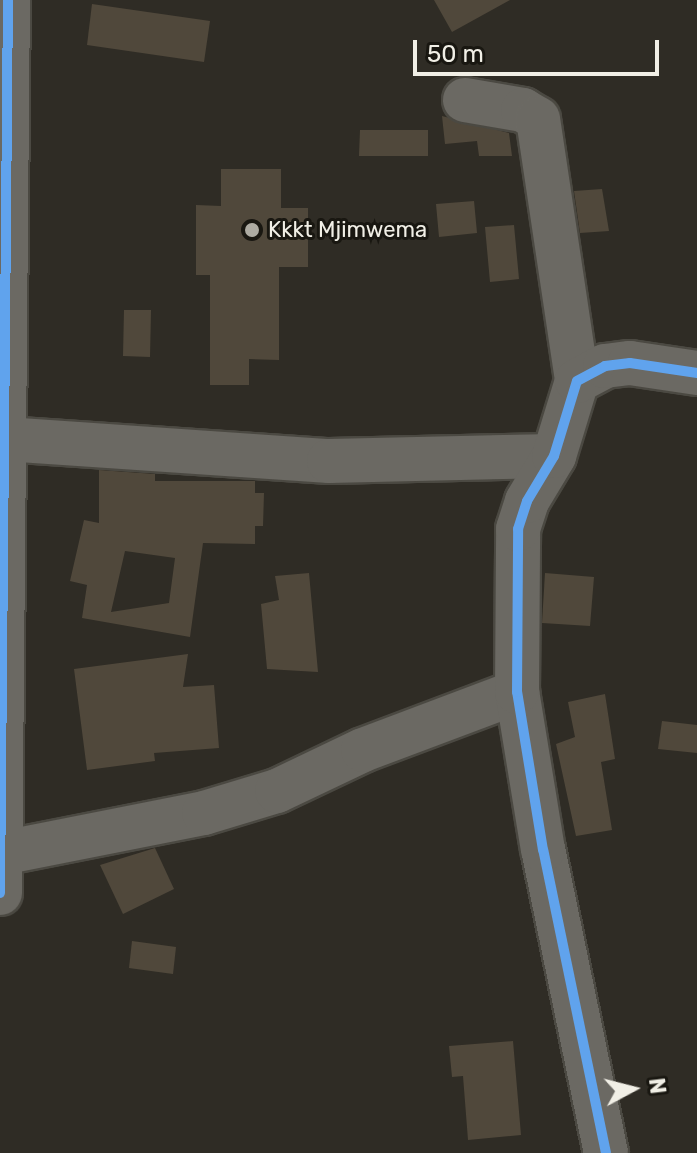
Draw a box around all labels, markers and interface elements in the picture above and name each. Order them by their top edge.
scale bar [417,24,663,74]
text: 50 m [427,40,484,68]
place label: Kkkt Mjimwema [268,217,427,243]
marker: Kkkt Mjimwema [243,221,261,239]
north arrow [593,1049,673,1129]
text: N [643,1077,672,1096]

